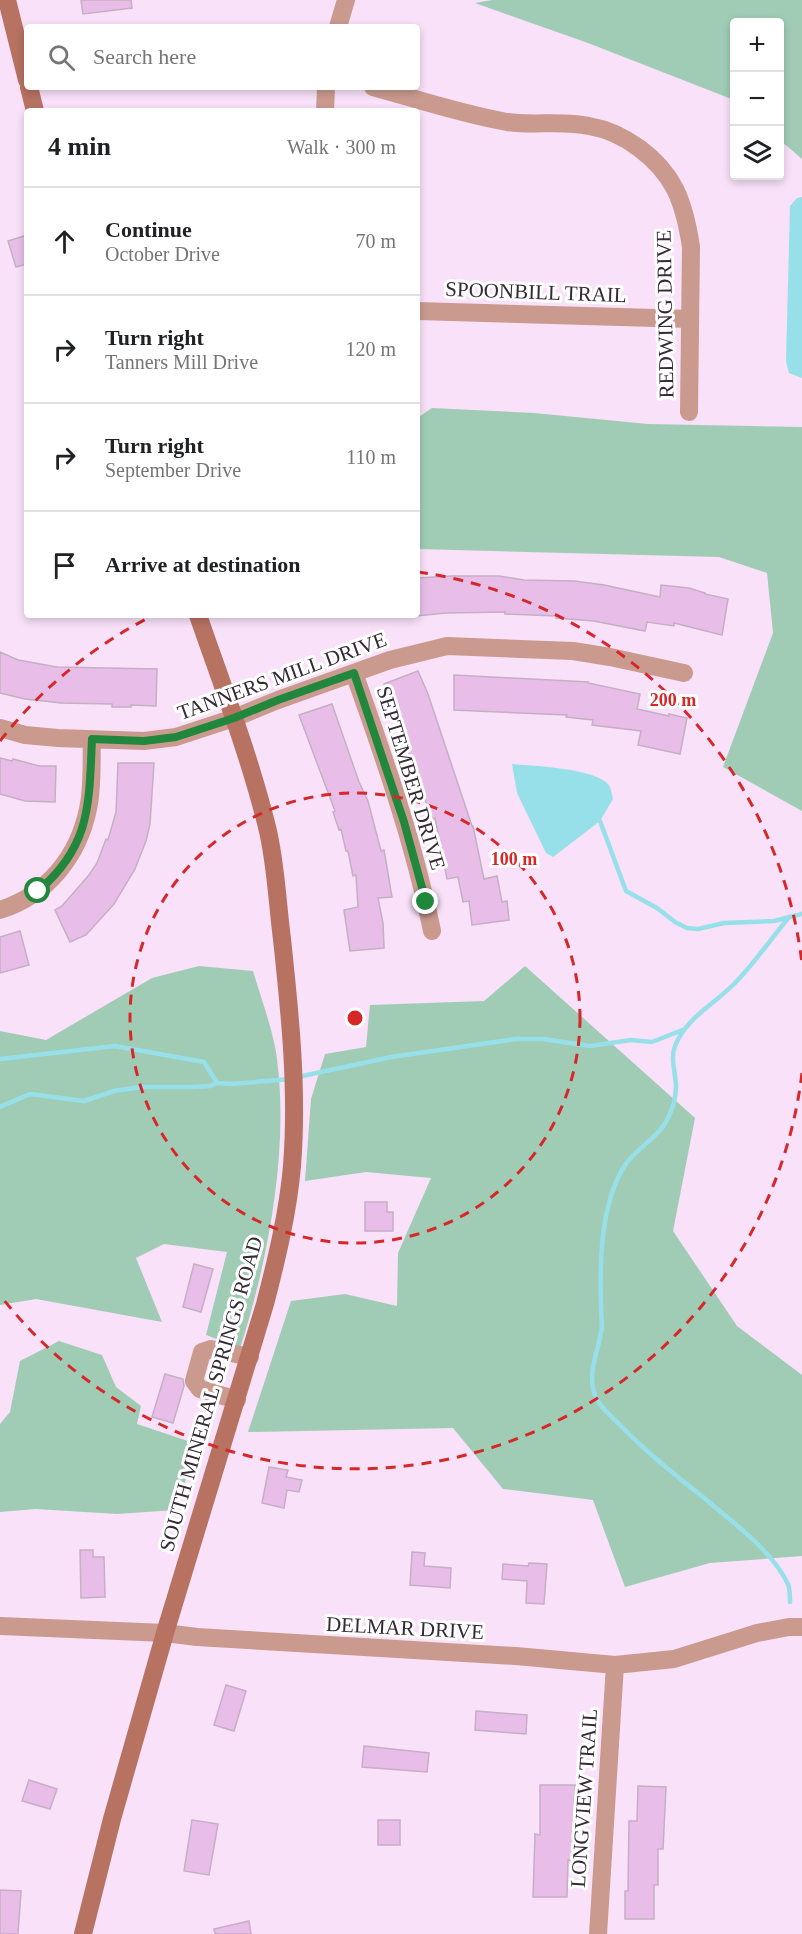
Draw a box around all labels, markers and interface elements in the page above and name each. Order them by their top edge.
map controls [730,18,784,180]
button: + [730,18,784,72]
search box [24,24,420,90]
icon: search [45,41,78,74]
text: Search here [93,44,196,69]
button: − [730,72,784,126]
button: layers [730,126,784,180]
text: 4 min [48,132,111,161]
text: Walk · 300 m [287,136,396,158]
text: Continue [105,217,192,242]
icon: ahead [48,225,81,258]
text: 70 m [355,230,396,252]
street label: REDWING DRIVE [652,230,678,398]
text: October Drive [105,243,220,265]
street label: SPOONBILL TRAIL [445,277,627,307]
text: Turn right [105,325,204,350]
icon: right [48,333,81,366]
text: 120 m [345,338,396,360]
text: Tanners Mill Drive [105,351,258,373]
text: Turn right [105,433,204,458]
icon: right [48,441,81,474]
text: 110 m [346,446,396,468]
text: September Drive [105,459,241,481]
icon: arrive [48,549,81,582]
text: Arrive at destination [105,552,301,577]
street label: TANNERS MILL DRIVE [174,627,390,725]
street label: SEPTEMBER DRIVE [372,683,450,873]
text: 200 m [650,690,696,710]
text: 100 m [491,849,537,869]
route start [24,877,50,903]
route end [412,888,438,914]
centre of rings [345,1008,365,1028]
street label: SOUTH MINERAL SPRINGS ROAD [154,1234,268,1554]
street label: DELMAR DRIVE [325,1612,485,1644]
street label: LONGVIEW TRAIL [566,1708,602,1888]

